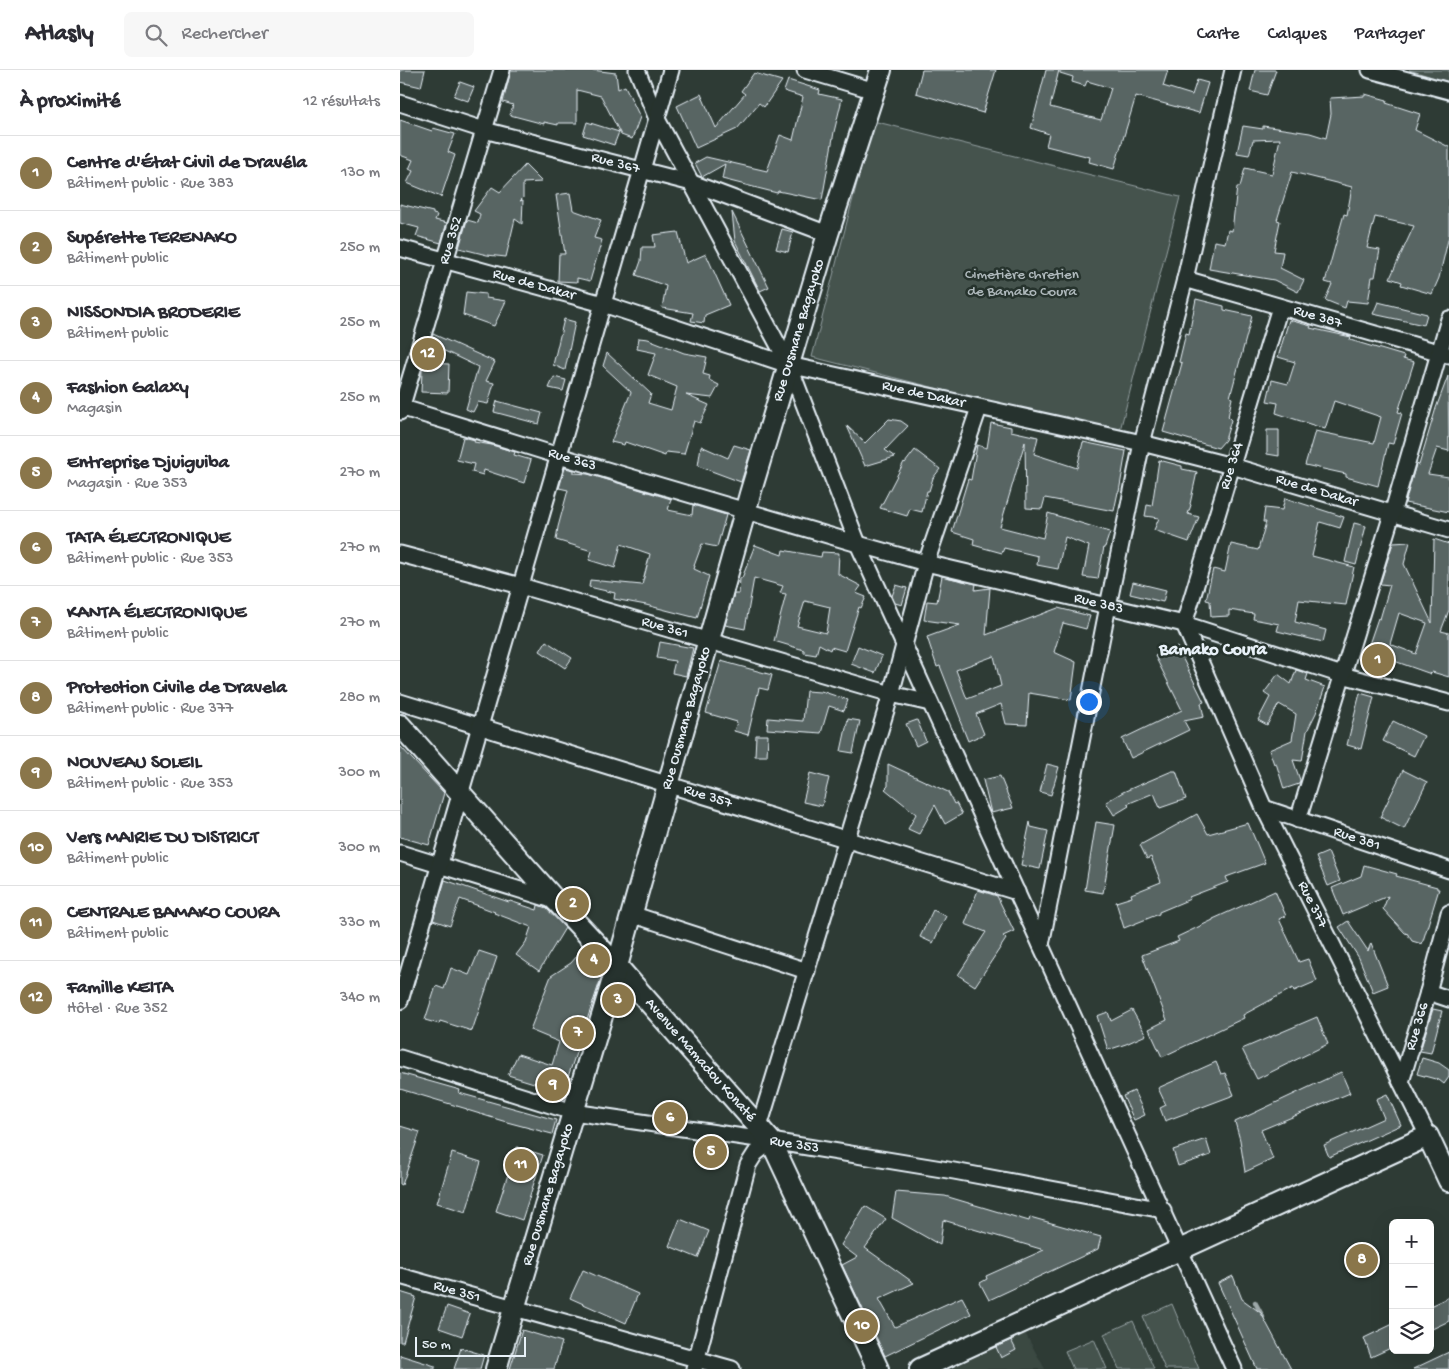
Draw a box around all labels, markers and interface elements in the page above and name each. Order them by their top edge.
search box [124,12,474,57]
text: Atlasly [25,20,94,49]
icon: search [142,21,170,49]
text: Rechercher [182,23,268,46]
text: Carte [1197,24,1240,45]
text: Calques [1268,24,1326,45]
text: Partager [1354,24,1424,45]
text: À proximité [20,90,121,115]
text: 12 résultats [303,93,380,112]
street label: Rue 367 [589,149,643,179]
text: Centre d'État Civil de Dravéla [67,152,307,175]
text: 1 [33,164,39,183]
text: 130 m [341,164,380,183]
text: Bâtiment public · Rue 383 [67,175,234,194]
street label: Rue 352 [435,214,467,267]
text: Supérette TERENAKO [67,227,237,250]
text: 2 [32,239,40,258]
text: 250 m [340,239,380,258]
text: Bâtiment public [67,250,168,269]
street label: Rue Ousmane Bagayoko [769,257,829,404]
street label: Rue de Dakar [491,265,579,305]
park label: Cimetière chretien de Bamako Coura [965,266,1079,301]
text: NISSONDIA BRODERIE [67,302,240,325]
street label: Rue 387 [1291,302,1345,333]
text: 3 [32,314,40,333]
text: 250 m [340,314,380,333]
text: Bâtiment public [67,325,168,344]
pin: 12 [412,335,444,373]
text: Fashion Galaxy [67,377,189,400]
street label: Rue de Dakar [880,377,968,413]
text: 4 [32,389,40,408]
text: 250 m [340,389,380,408]
text: Magasin [67,400,122,419]
street label: Rue 364 [1216,440,1248,492]
street label: Rue 363 [546,444,599,476]
text: Entreprise Djuiguiba [67,452,229,475]
text: 5 [32,464,40,483]
text: 270 m [340,464,380,483]
street label: Rue de Dakar [1273,470,1361,512]
text: Magasin · Rue 353 [67,475,188,494]
text: TATA ÉLECTRONIQUE [67,527,231,550]
text: 6 [32,539,40,558]
text: 270 m [340,539,380,558]
text: Bâtiment public · Rue 353 [67,550,233,569]
street label: Rue 383 [1072,589,1125,618]
text: KANTA ÉLECTRONIQUE [67,602,246,625]
street label: Rue 361 [639,613,690,643]
text: 7 [32,614,40,633]
text: 270 m [340,614,380,633]
text: Bâtiment public [67,625,168,644]
district label: Bamako Coura [1158,640,1268,661]
pin: 1 [1362,641,1394,679]
street label: Rue Ousmane Bagayoko [658,645,716,792]
text: Protection Civile de Dravela [67,677,287,700]
text: 8 [32,689,40,708]
text: 280 m [339,689,380,708]
your location [1076,689,1102,715]
text: Bâtiment public · Rue 377 [67,700,233,719]
text: NOUVEAU SOLEIL [67,752,201,775]
text: 9 [32,764,40,783]
text: 300 m [338,764,380,783]
text: Bâtiment public · Rue 353 [67,775,233,794]
street label: Rue 357 [681,781,735,813]
street label: Rue 381 [1331,823,1383,855]
text: Vers MAIRIE DU DISTRICT [67,827,258,850]
text: 10 [28,839,44,858]
text: 300 m [338,839,380,858]
text: Bâtiment public [67,850,168,869]
street label: Rue 377 [1293,879,1332,932]
pin: 2 [557,885,589,923]
text: CENTRALE BAMAKO COURA [67,902,279,925]
text: 11 [30,914,42,933]
text: 330 m [339,914,380,933]
text: Bâtiment public [67,925,168,944]
pin: 4 [578,941,610,979]
text: Famille KEITA [67,977,173,1000]
pin: 3 [602,981,634,1019]
text: 12 [29,989,43,1008]
text: 340 m [340,989,380,1008]
street label: Avenue Mamadou Konaté [641,995,759,1126]
text: Hôtel · Rue 352 [67,1000,168,1019]
street label: Rue 366 [1402,1000,1433,1053]
pin: 7 [562,1014,594,1052]
pin: 9 [537,1066,569,1104]
pin: 6 [654,1099,686,1137]
street label: Rue Ousmane Bagayoko [518,1121,578,1268]
street label: Rue 353 [768,1132,821,1158]
pin: 5 [695,1133,727,1171]
pin: 11 [505,1146,537,1184]
map controls [1389,1219,1434,1354]
button: + [1389,1219,1434,1264]
pin: 8 [1346,1241,1378,1279]
button: − [1389,1264,1434,1309]
street label: Rue 351 [431,1277,482,1307]
pin: 10 [846,1307,878,1345]
button: layers [1389,1309,1434,1354]
scale bar [415,1334,526,1357]
text: 50 m [422,1337,451,1354]

